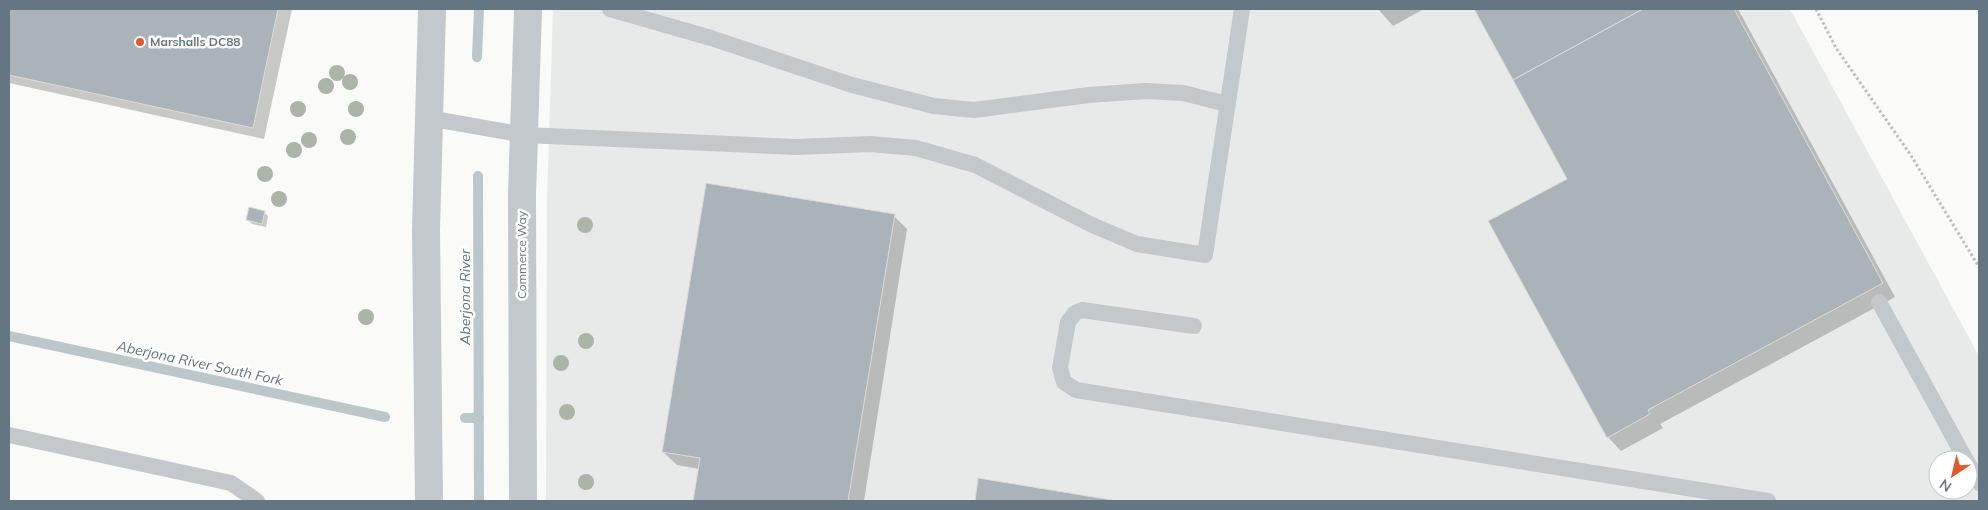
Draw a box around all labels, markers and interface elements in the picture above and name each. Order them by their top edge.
place label: Marshalls DC88 [150,34,241,49]
marker: Marshalls DC88 [134,36,146,48]
street label: Commerce Way [514,210,529,299]
water label: Aberjona River [456,248,474,346]
water label: Aberjona River South Fork [114,336,285,390]
north arrow [1928,450,1978,500]
text: N [1936,475,1955,496]

